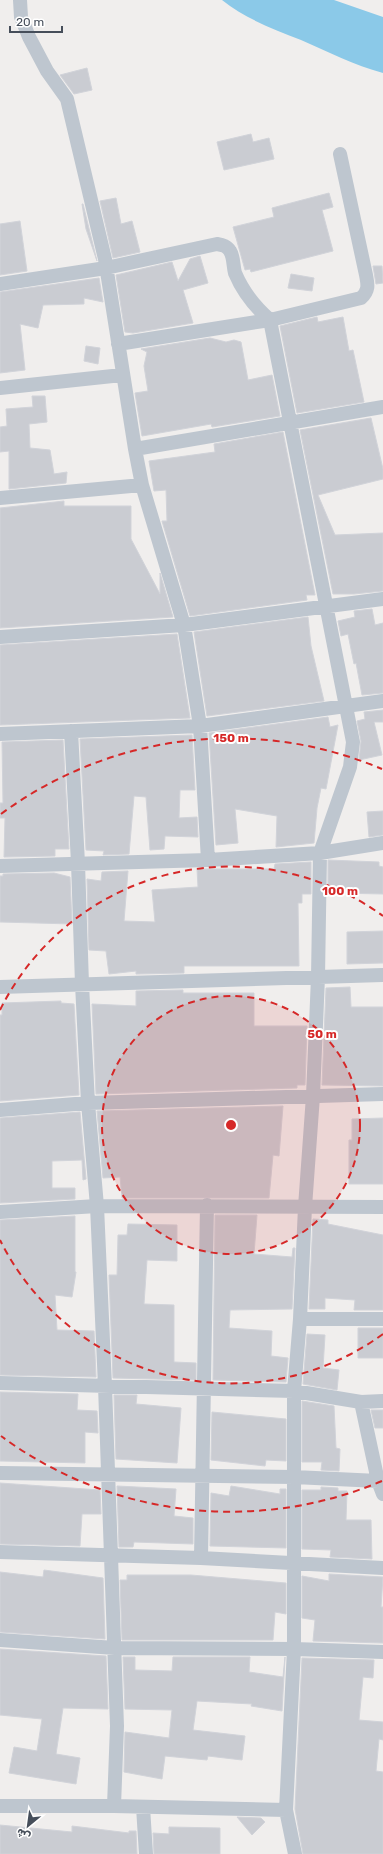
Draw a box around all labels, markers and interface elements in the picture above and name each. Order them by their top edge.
scale bar [10,8,62,34]
text: 20 m [16,15,44,29]
text: 150 m [213,731,249,745]
text: 100 m [322,884,358,898]
text: 50 m [307,1027,337,1041]
centre of rings [224,1118,238,1132]
north arrow [8,1806,48,1846]
text: ش [14,1825,33,1843]

